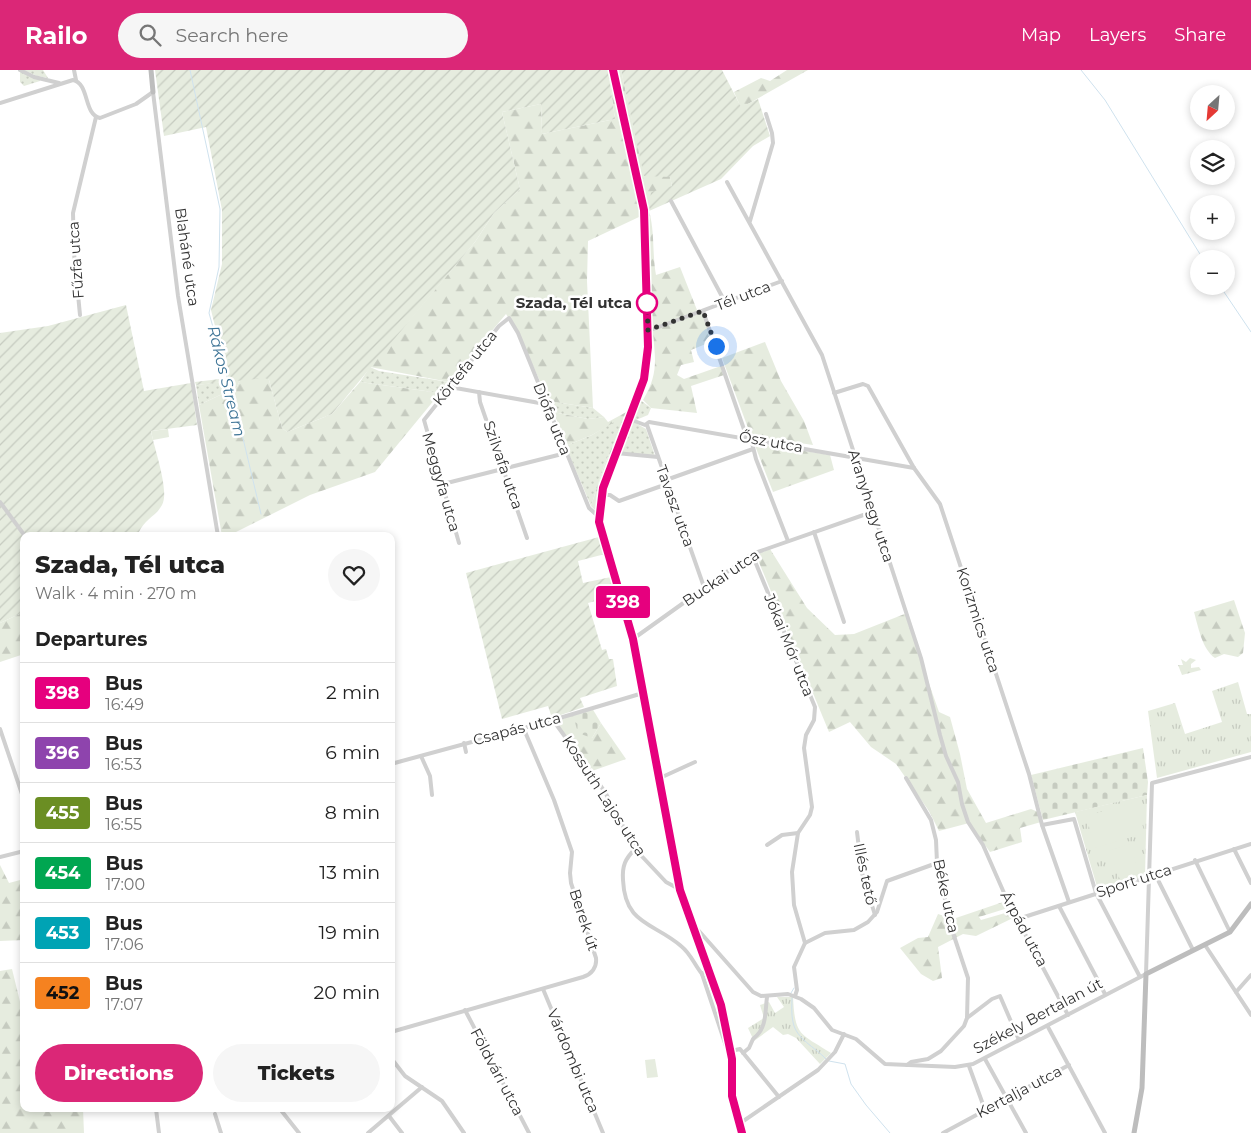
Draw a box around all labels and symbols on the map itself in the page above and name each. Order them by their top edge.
north arrow [1190,85,1235,130]
street label: Blaháné utca [171,206,204,308]
street label: Fűzfa utca [63,221,88,300]
street label: Tél utca [712,276,773,315]
marker: Szada, Tél utca [636,292,658,314]
place label: Szada, Tél utca [516,293,632,312]
water label: Rákos Stream [204,324,249,439]
street label: Körtefa utca [428,326,501,409]
your location [704,334,729,359]
street label: Diófa utca [529,380,576,458]
street label: Szilvafa utca [479,418,528,512]
street label: Ősz utca [738,427,805,456]
street label: Meggyfa utca [418,430,465,534]
street label: Aranyhegy utca [844,447,899,565]
street label: Tavasz utca [652,462,699,549]
street label: Buckai utca [679,545,763,610]
street label: Korizmics utca [952,565,1005,675]
line badge: 398 [594,586,652,618]
street label: Jókai Mór utca [760,590,819,699]
street label: Csapás utca [471,708,563,749]
street label: Kossuth Lajos utca [558,732,651,860]
street label: Illés tető [850,841,881,907]
street label: Béke utca [929,857,964,935]
street label: Sport utca [1094,859,1174,902]
street label: Berek út [566,886,603,953]
street label: Árpád utca [997,888,1052,970]
street label: Székely Bertalan út [970,973,1106,1058]
street label: Várdombi utca [543,1006,604,1116]
street label: Földvári utca [466,1025,528,1119]
street label: Kertalja utca [973,1061,1065,1122]

